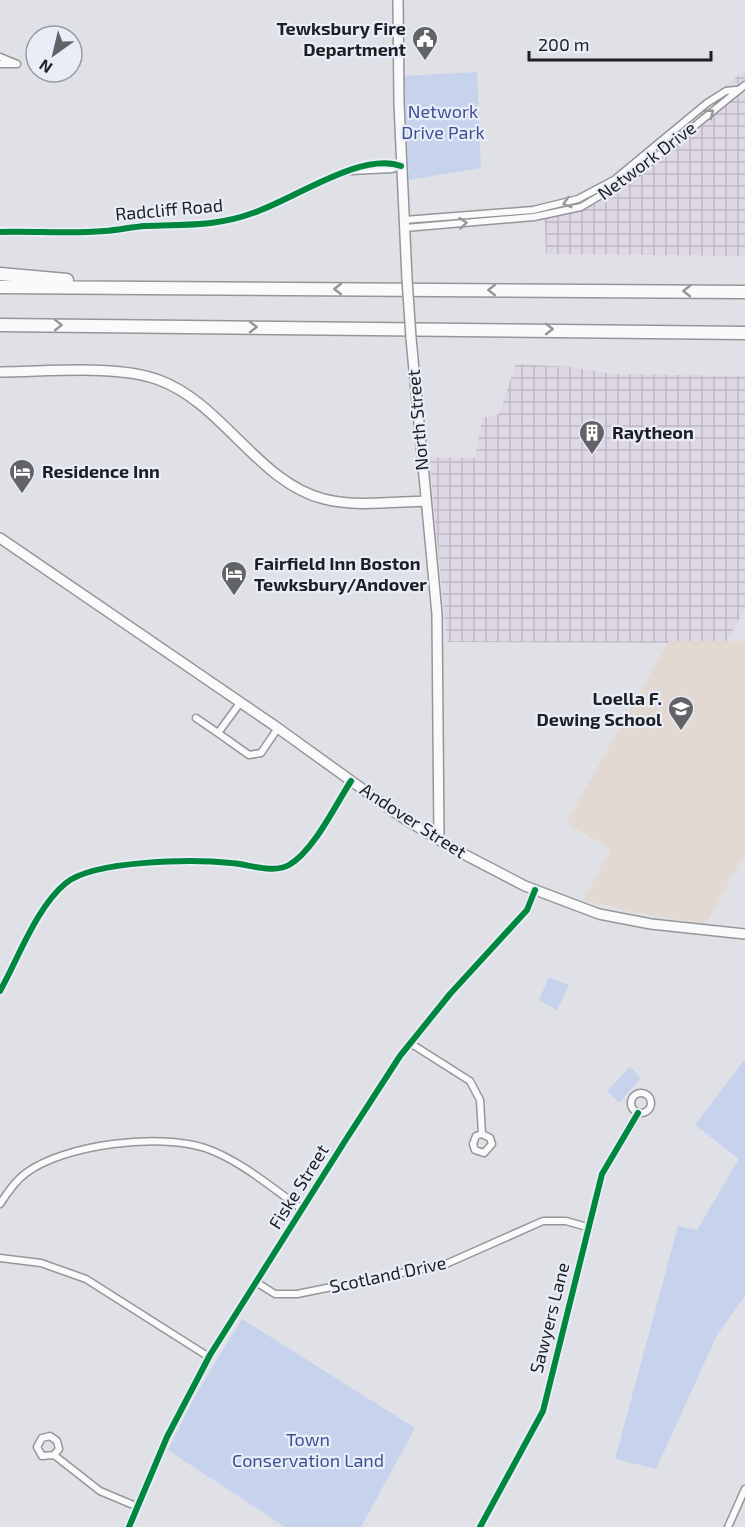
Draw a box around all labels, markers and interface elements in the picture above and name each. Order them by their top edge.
place label: Tewksbury Fire Department [277,17,407,60]
north arrow [24,24,84,84]
public building icon: Tewksbury Fire Department [410,24,440,62]
scale bar [529,24,710,62]
text: 200 m [538,33,590,55]
text: N [35,56,55,78]
park label: Network Drive Park [401,100,485,143]
one-way arrow [703,110,714,121]
street label: Network Drive [593,116,700,204]
street label: Radcliff Road [114,193,224,225]
one-way arrow [562,195,572,208]
one-way arrow [459,217,468,230]
one-way arrow [333,283,342,295]
one-way arrow [487,284,496,296]
one-way arrow [682,285,691,297]
one-way arrow [54,319,63,331]
one-way arrow [249,321,258,333]
one-way arrow [545,323,554,335]
street label: North Street [402,368,432,472]
building icon: Raytheon [577,418,607,456]
place label: Raytheon [612,421,694,443]
hotel icon: Residence Inn [7,457,37,495]
place label: Residence Inn [42,460,160,482]
place label: Fairfield Inn Boston Tewksbury/Andover [254,552,427,595]
hotel icon: Fairfield Inn Boston Tewksbury/Andover [219,559,249,597]
place label: Loella F. Dewing School [536,687,662,730]
school or university icon: Loella F. Dewing School [666,694,696,732]
street label: Andover Street [356,778,471,863]
street label: Fiske Street [263,1140,333,1233]
street label: Scotland Drive [328,1251,448,1297]
street label: Sawyers Lane [525,1260,573,1375]
park label: Town Conservation Land [232,1428,384,1471]

